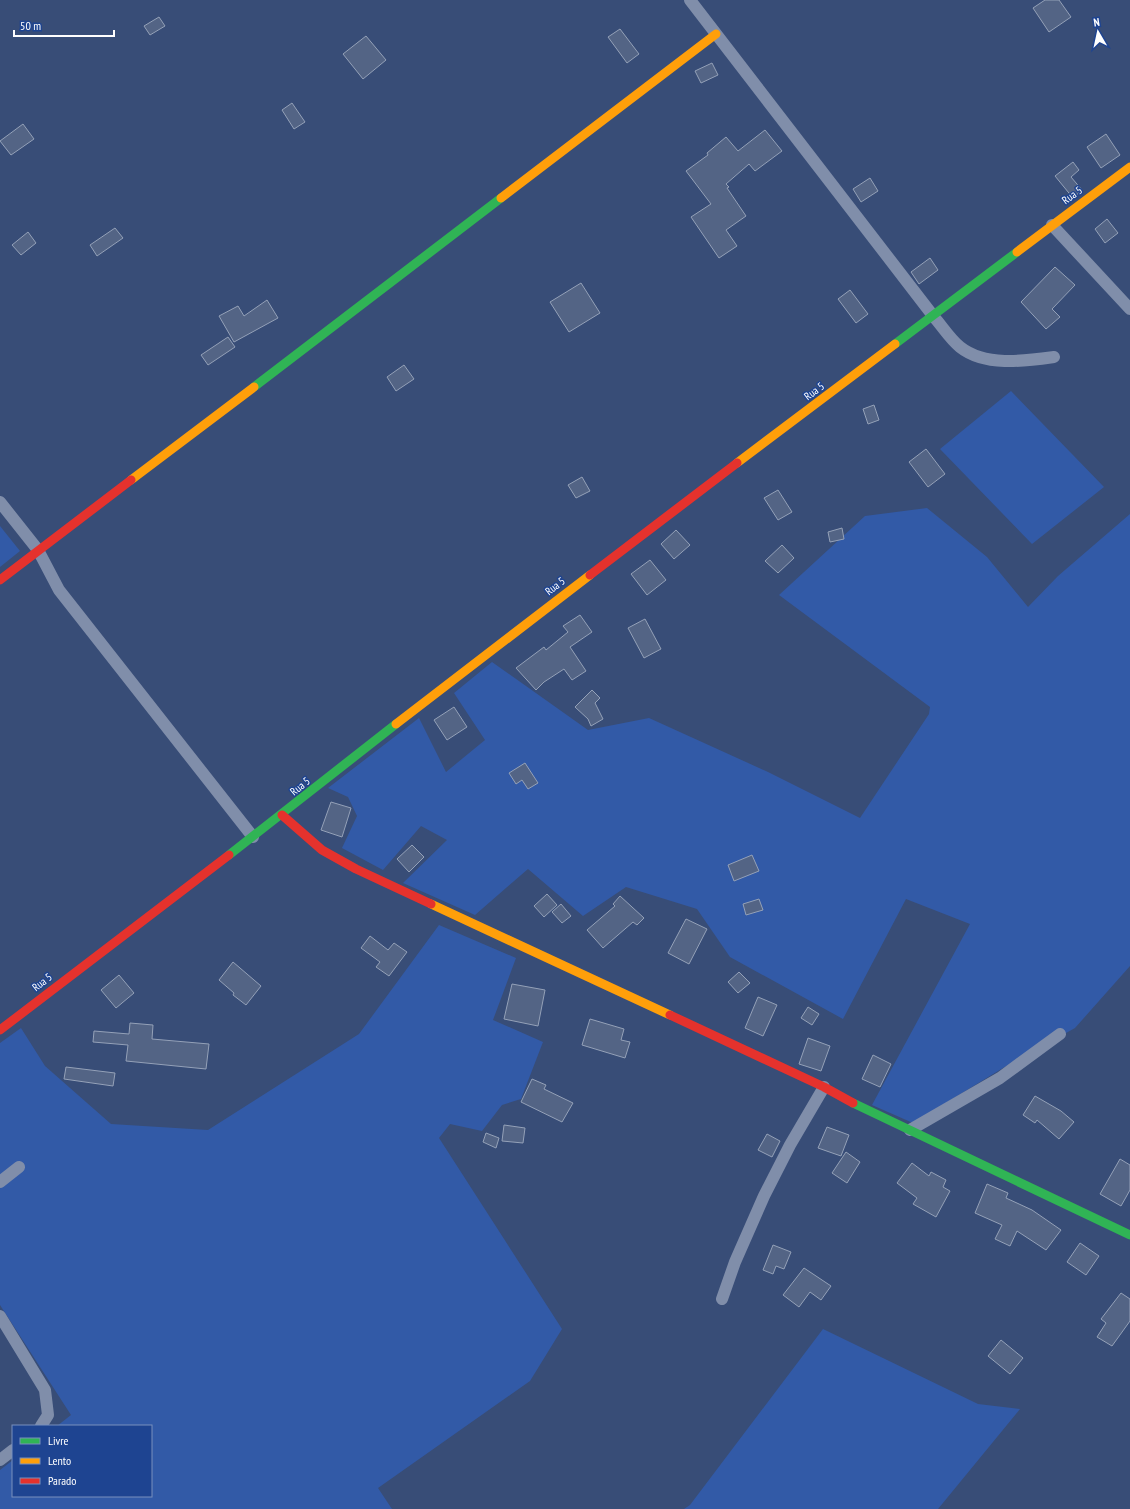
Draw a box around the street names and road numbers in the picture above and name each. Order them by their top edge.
street label: Rua 5 [1059,183,1085,207]
street label: Rua 5 [801,379,827,403]
street label: Rua 5 [542,574,568,598]
street label: Rua 5 [287,774,313,798]
street label: Rua 5 [29,970,55,994]

